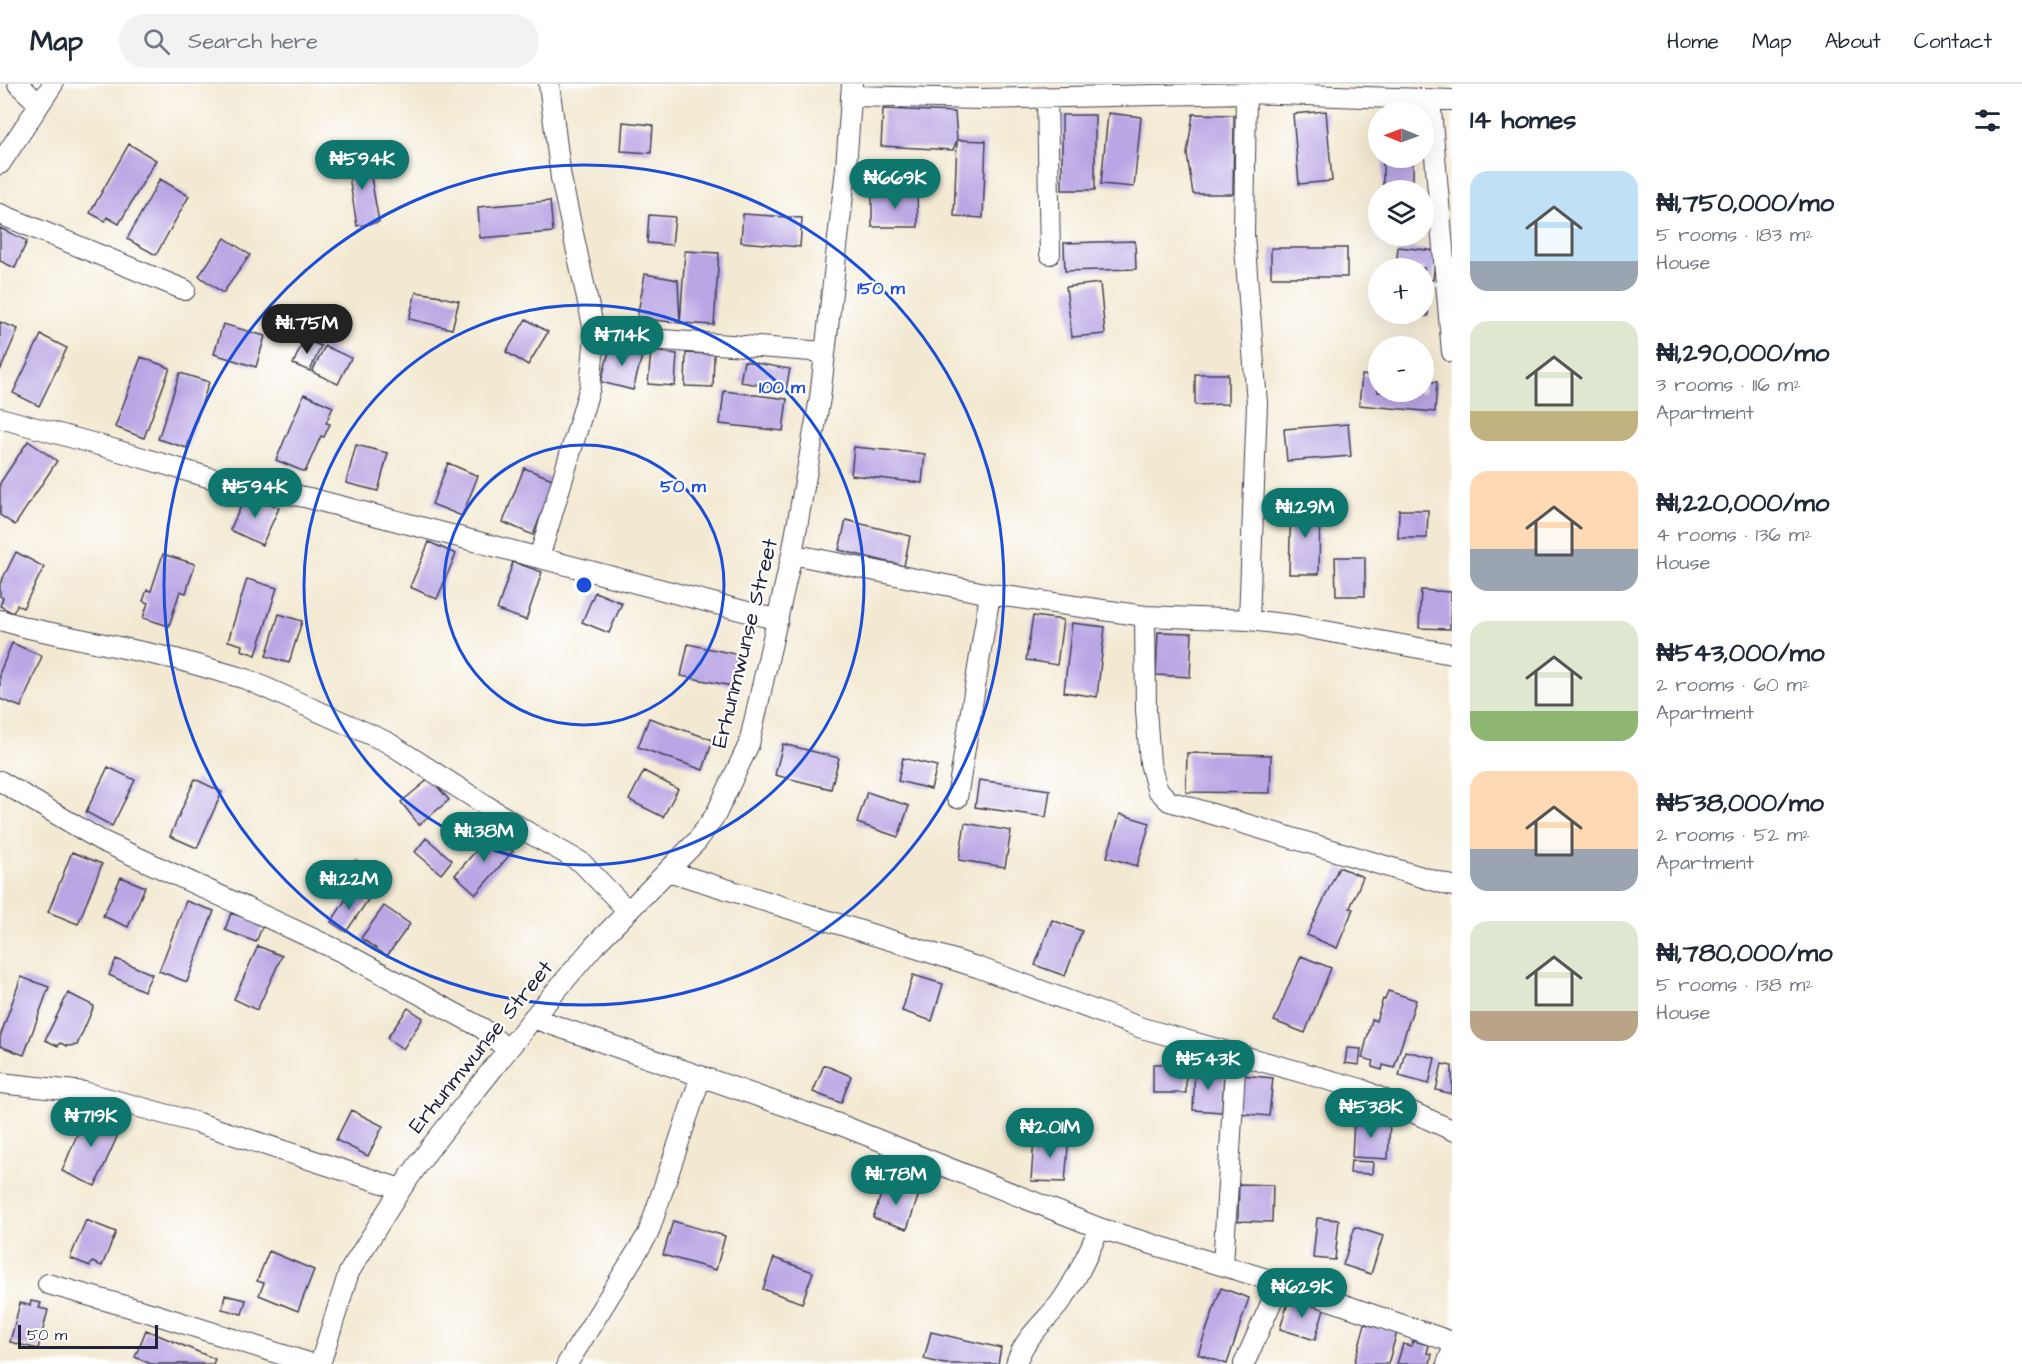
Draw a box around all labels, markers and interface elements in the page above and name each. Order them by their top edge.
search box [119,14,539,68]
text: Map [30,22,83,61]
icon: search [140,25,173,58]
text: Search here [188,26,318,57]
text: Home [1667,27,1719,56]
text: Map [1752,27,1792,56]
text: About [1825,27,1881,56]
text: Contact [1914,27,1992,56]
north arrow [1368,102,1434,168]
map controls [1368,102,1434,402]
text: 14 homes [1470,102,1576,138]
icon: filters [1971,104,2004,137]
pin: ₦594K [320,140,404,191]
text: ₦594K [329,145,395,173]
pin: ₦669K [853,159,937,210]
text: ₦669K [863,164,927,192]
button: layers [1368,180,1434,246]
text: ₦1,750,000/mo [1656,185,1834,221]
icon: home [1518,195,1590,267]
text: 5 rooms · 183 m² [1656,221,1813,249]
text: House [1656,249,1710,277]
button: + [1368,258,1434,324]
text: 150 m [857,276,906,301]
pin: ₦1.75M [258,304,356,355]
text: ₦1.75M [276,309,338,337]
pin: ₦714K [580,316,664,367]
text: ₦714K [594,321,650,349]
text: ₦1,290,000/mo [1656,335,1829,371]
button: − [1368,336,1434,402]
icon: home [1518,345,1590,417]
text: 3 rooms · 116 m² [1656,371,1801,399]
text: 100 m [759,375,806,400]
text: Apartment [1656,399,1754,427]
pin: ₦594K [213,468,297,519]
text: ₦594K [222,473,288,501]
text: 50 m [660,474,707,499]
text: ₦1,220,000/mo [1656,485,1829,521]
pin: ₦1.29M [1256,488,1354,539]
text: ₦1.29M [1275,493,1335,521]
icon: home [1518,495,1590,567]
text: 4 rooms · 136 m² [1656,521,1812,549]
street label: Erhunmwunse Street [704,535,786,751]
text: House [1656,549,1710,577]
centre of rings [574,575,594,595]
text: ₦543,000/mo [1656,635,1825,671]
icon: home [1518,645,1590,717]
text: 2 rooms · 60 m² [1656,671,1810,699]
text: Apartment [1656,699,1754,727]
text: ₦538,000/mo [1656,785,1824,821]
icon: home [1518,795,1590,867]
pin: ₦1.38M [435,812,533,863]
text: ₦1.38M [454,817,514,845]
text: 2 rooms · 52 m² [1656,821,1810,849]
text: Apartment [1656,849,1754,877]
pin: ₦1.22M [300,860,398,911]
text: ₦1.22M [319,865,379,893]
text: ₦1,780,000/mo [1656,935,1833,971]
icon: home [1518,945,1590,1017]
street label: Erhunmwunse Street [401,954,561,1140]
text: 5 rooms · 138 m² [1656,971,1813,999]
text: House [1656,999,1710,1027]
pin: ₦543K [1166,1040,1250,1091]
text: ₦543K [1176,1045,1240,1073]
pin: ₦538K [1329,1088,1413,1139]
text: ₦538K [1339,1093,1403,1121]
pin: ₦719K [49,1097,133,1148]
text: ₦719K [65,1102,117,1130]
pin: ₦2.01M [1001,1108,1099,1159]
text: ₦2.01M [1020,1113,1080,1141]
pin: ₦1.78M [847,1155,945,1206]
text: ₦1.78M [865,1160,927,1188]
pin: ₦629K [1260,1268,1344,1319]
text: ₦629K [1271,1273,1333,1301]
scale bar [18,1322,158,1350]
text: 50 m [27,1324,67,1346]

